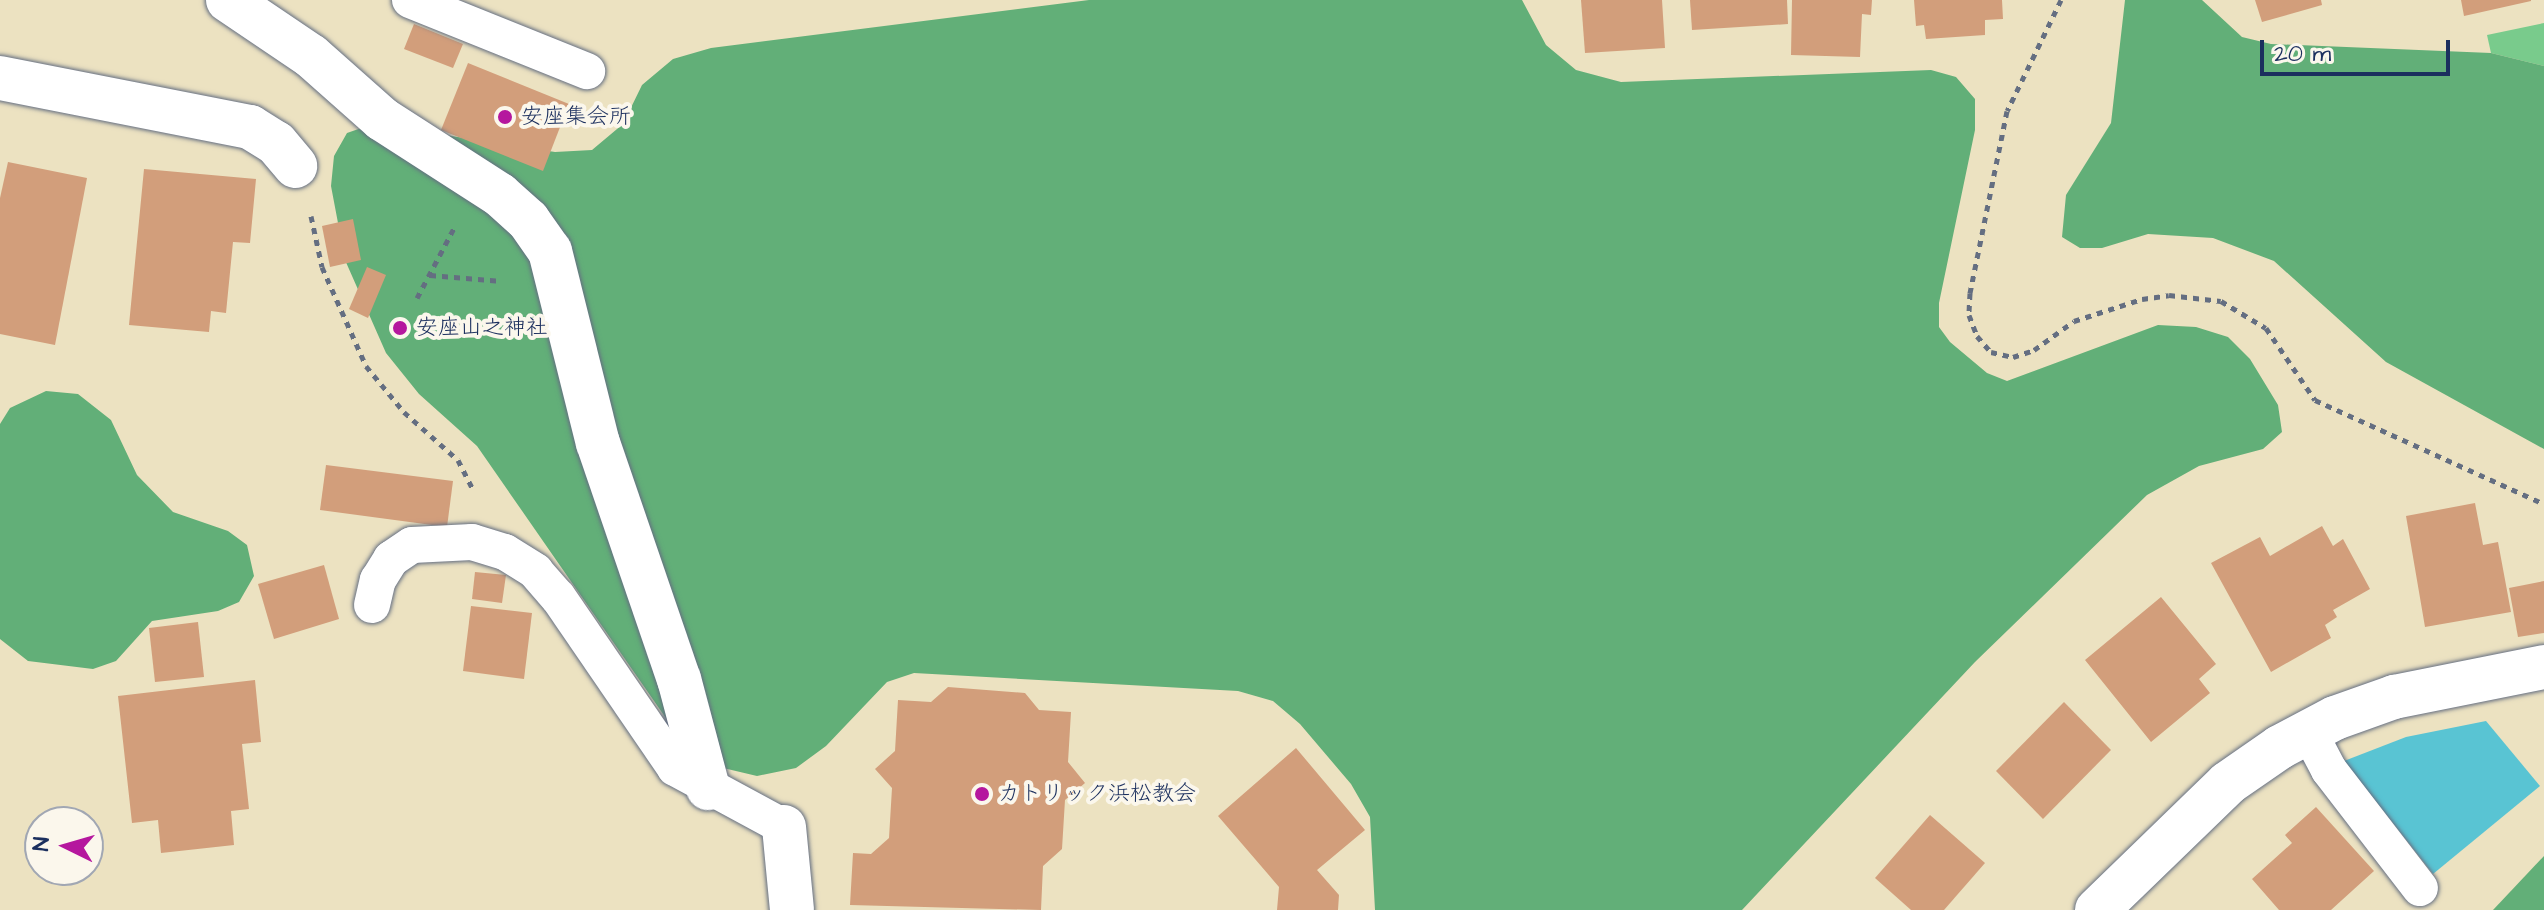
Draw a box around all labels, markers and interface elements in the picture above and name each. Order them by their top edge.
scale bar [2264,24,2454,74]
text: 20 m [2274,37,2331,71]
place label: 安座集会所 [521,104,631,130]
marker: 安座集会所 [496,108,514,126]
place label: 安座山之神社 [416,315,548,341]
marker: 安座山之神社 [391,319,409,337]
place label: カトリック浜松教会 [998,781,1196,807]
marker: カトリック浜松教会 [973,785,991,803]
north arrow [24,806,104,886]
text: N [26,836,58,852]

